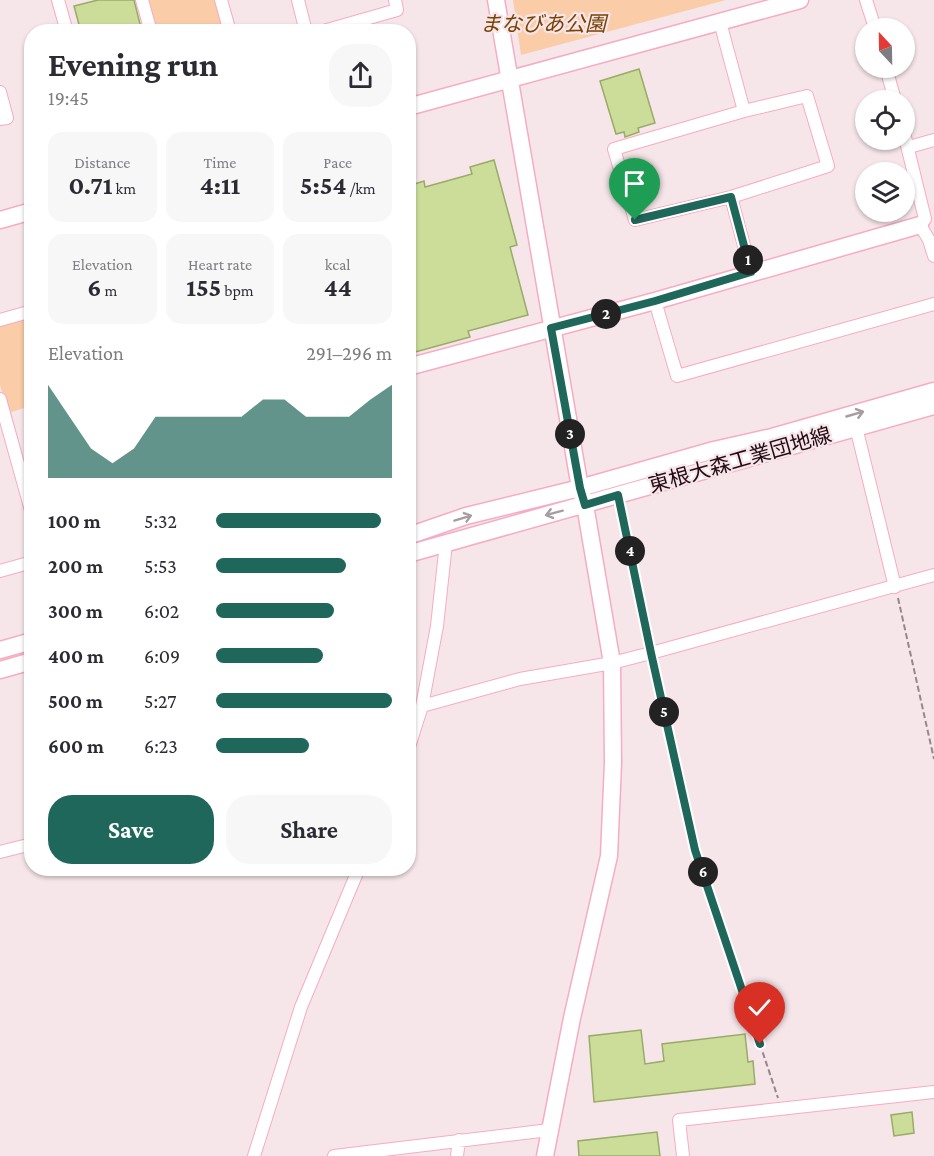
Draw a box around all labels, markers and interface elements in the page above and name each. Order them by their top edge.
park label: まなびあ公園 [480,12,609,36]
north arrow [855,18,915,78]
map controls [855,18,915,222]
button: share [329,44,392,107]
text: Evening run [48,46,218,83]
text: 19:45 [48,87,89,109]
button: locate [855,90,915,150]
text: Distance [74,154,130,171]
text: Time [204,154,236,171]
text: Pace [323,154,352,171]
pin [609,158,660,220]
button: layers [855,162,915,222]
icon: arrive [618,167,651,200]
text: 0.71 [69,171,113,200]
text: 4:11 [200,171,240,200]
text: 5:54 [300,171,346,200]
text: km [113,180,136,197]
text: /km [346,180,376,197]
pin: 1 [733,245,763,275]
text: 1 [745,251,751,268]
text: Elevation [72,256,133,273]
text: Heart rate [188,256,252,273]
text: kcal [325,256,351,273]
text: 6 [87,273,102,302]
text: 155 [186,273,221,302]
text: 44 [324,273,352,302]
text: m [102,282,117,299]
text: bpm [221,282,254,299]
pin: 2 [591,299,621,329]
text: 2 [602,305,610,322]
text: Elevation [48,342,124,364]
text: 291–296 m [306,342,392,364]
one-way arrow [845,407,864,419]
pin: 3 [555,419,585,449]
street label: 東根大森工業団地線 [646,422,834,498]
text: 3 [566,425,574,442]
one-way arrow [545,508,564,519]
text: 100 m [48,510,101,532]
text: 5:32 [144,510,177,532]
one-way arrow [454,512,473,523]
pin: 4 [615,536,645,566]
text: 4 [626,542,634,559]
text: 200 m [48,555,103,577]
text: 5:53 [144,555,177,577]
text: 300 m [48,600,103,622]
text: 6:02 [144,600,179,622]
text: 400 m [48,645,104,667]
text: 6:09 [144,645,180,667]
text: 500 m [48,690,103,712]
text: 5:27 [144,690,176,712]
pin: 5 [649,697,679,727]
text: 5 [660,703,668,720]
text: 600 m [48,735,104,757]
text: 6:23 [144,735,178,757]
button: Save [48,795,214,864]
button: Share [226,795,392,864]
pin: 6 [688,857,718,887]
text: 6 [699,863,707,880]
pin [734,982,785,1044]
icon: check [743,991,776,1024]

